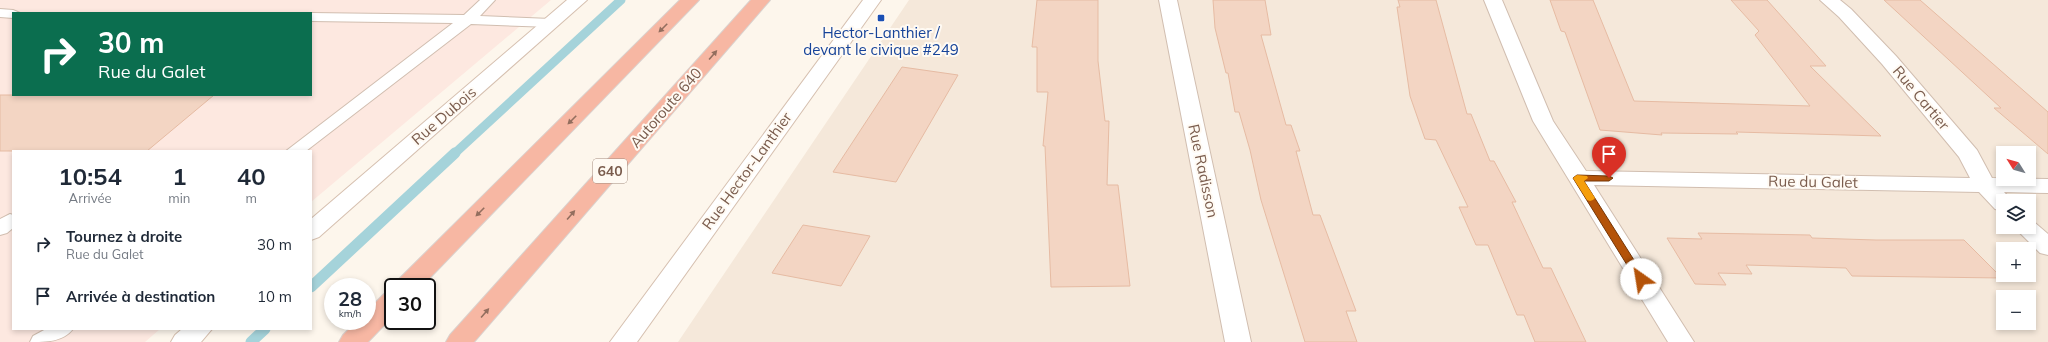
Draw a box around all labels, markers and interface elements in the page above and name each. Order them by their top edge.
marker: Hector-Lanthier / devant le civique #249 [876,13,886,23]
one-way arrow [658,23,668,33]
place label: Hector-Lanthier / devant le civique #249 [803,23,959,59]
text: 30 m [98,25,164,60]
icon: right [32,28,84,80]
one-way arrow [708,50,717,60]
text: Rue du Galet [98,60,206,83]
street label: Rue Cartier [1889,62,1954,134]
street label: Autoroute 640 [626,64,706,152]
street label: Rue Dubois [407,82,480,149]
street label: Rue Hector-Lanthier [698,108,796,233]
one-way arrow [567,115,576,125]
street label: Rue Radisson [1184,122,1223,219]
pin [1592,137,1626,178]
icon: arrive [1598,143,1620,165]
north arrow [1996,146,2036,186]
map controls [1996,146,2036,330]
road number: 640 [593,159,627,183]
text: 10:54 [58,161,122,191]
text: 1 [172,161,187,191]
text: 40 [237,161,266,191]
street label: Rue du Galet [1768,171,1858,192]
text: Arrivée [69,190,112,206]
text: min [168,190,190,206]
text: m [245,190,257,206]
button: layers [1996,194,2036,234]
one-way arrow [475,207,485,217]
one-way arrow [566,211,575,220]
text: Tournez à droite [66,227,182,246]
icon: right [32,233,54,255]
text: 30 m [257,235,292,254]
button: + [1996,242,2036,282]
text: Rue du Galet [66,246,144,262]
position arrow [1620,258,1662,300]
speed limit sign: 30 [384,278,436,330]
icon: arrive [32,285,54,307]
text: 28 [338,286,362,311]
text: Arrivée à destination [66,287,215,306]
text: 10 m [257,287,292,306]
button: − [1996,290,2036,330]
text: km/h [339,307,361,320]
one-way arrow [480,308,490,318]

